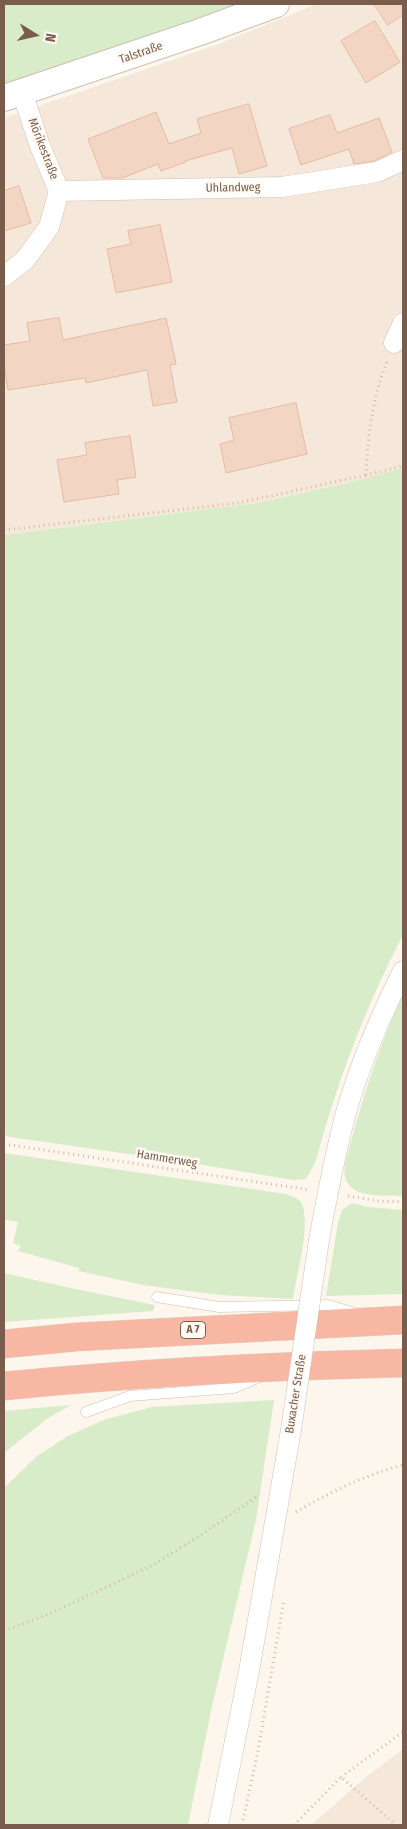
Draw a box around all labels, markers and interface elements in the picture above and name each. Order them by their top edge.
north arrow [10,10,60,60]
text: N [41,32,59,43]
street label: Talstraße [117,39,165,67]
street label: Mörikestraße [25,116,61,182]
street label: Uhlandweg [206,180,260,196]
street label: Hammerweg [136,1147,198,1171]
road number: A 7 [180,1322,206,1338]
street label: Buxacher Straße [283,1353,309,1435]

